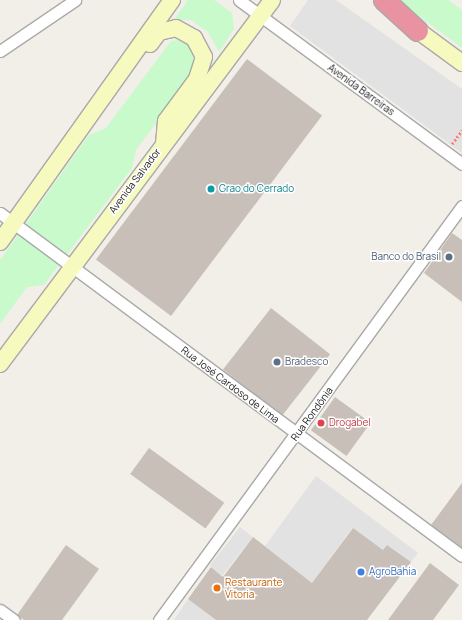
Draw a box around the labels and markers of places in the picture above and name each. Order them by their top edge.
place label: Grao do Cerrado [219,183,294,195]
marker: Grao do Cerrado [206,184,216,194]
place label: Banco do Brasil [371,251,441,263]
marker: Banco do Brasil [444,252,454,262]
place label: Bradesco [285,356,328,368]
marker: Bradesco [272,357,282,367]
place label: Drogabel [329,417,371,429]
marker: Drogabel [316,418,326,428]
place label: AgroBahia [369,566,416,578]
marker: AgroBahia [356,567,366,577]
place label: Restaurante Vitoria [225,576,282,600]
marker: Restaurante Vitoria [212,583,222,593]

